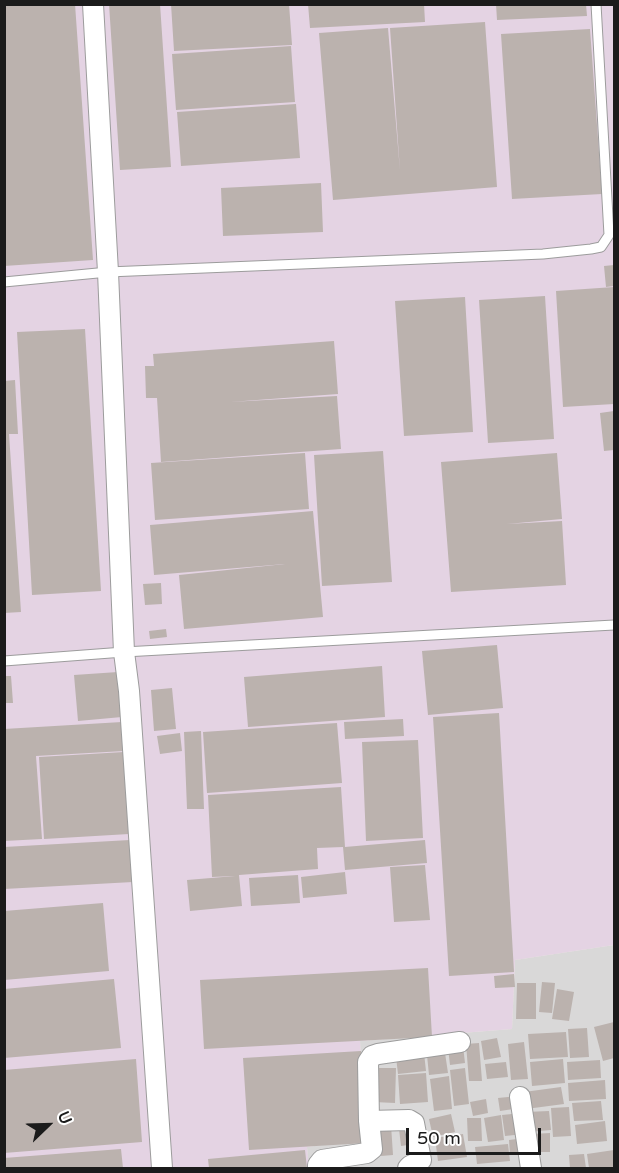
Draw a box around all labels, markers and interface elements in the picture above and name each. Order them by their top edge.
north arrow [18,1095,78,1155]
text: U [53,1108,76,1127]
scale bar [409,1116,544,1154]
text: 50 m [417,1127,461,1149]

